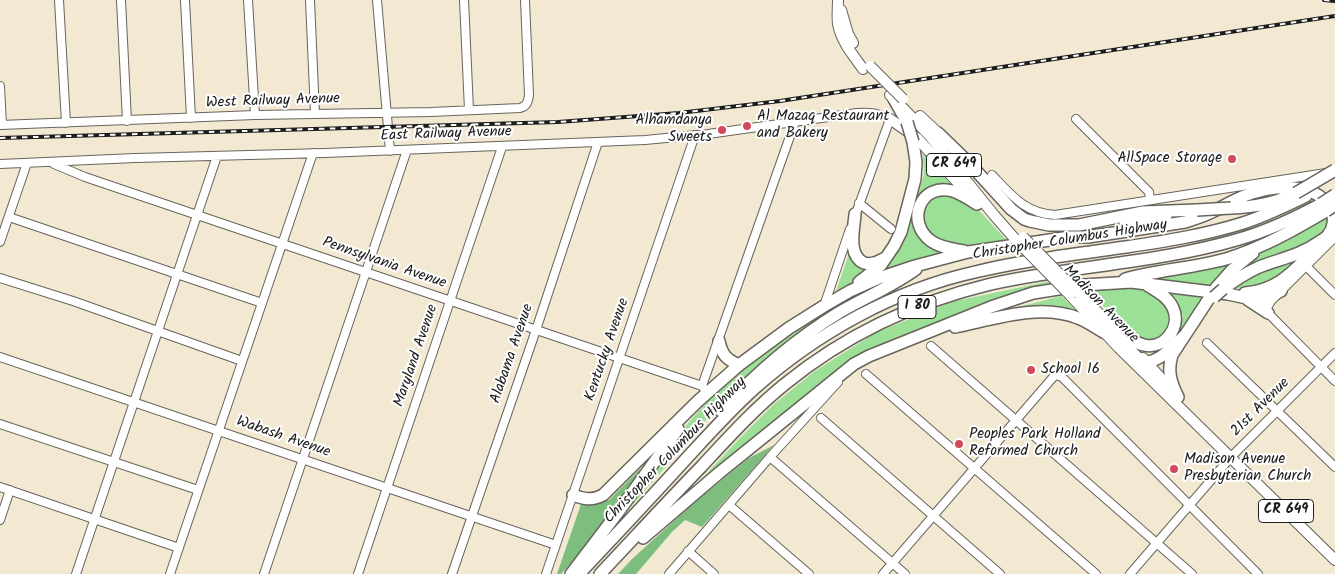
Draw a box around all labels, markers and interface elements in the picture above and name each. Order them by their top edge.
street label: West Railway Avenue [206,91,340,113]
place label: Al Mazaq Restaurant and Bakery [757,108,889,143]
place label: Alhamdanya Sweets [636,112,712,147]
marker: Al Mazaq Restaurant and Bakery [741,120,753,132]
street label: East Railway Avenue [380,124,512,146]
marker: Alhamdanya Sweets [716,124,728,136]
place label: AllSpace Storage [1117,150,1222,168]
marker: AllSpace Storage [1226,153,1238,165]
road number: CR 649 [926,154,982,176]
street label: Christopher Columbus Highway [972,217,1168,265]
street label: Pennsylvania Avenue [320,234,448,294]
street label: Madison Avenue [1058,262,1142,348]
street label: Kentucky Avenue [582,296,634,404]
road number: I 80 [898,296,936,318]
street label: Maryland Avenue [391,302,443,410]
street label: Alabama Avenue [488,302,538,406]
place label: School 16 [1041,361,1100,379]
marker: School 16 [1025,364,1037,376]
street label: Christopher Columbus Highway [601,374,751,528]
street label: 21st Avenue [1228,375,1294,441]
street label: Wabash Avenue [234,413,332,463]
place label: Peoples Park Holland Reformed Church [969,426,1101,461]
marker: Peoples Park Holland Reformed Church [953,438,965,450]
place label: Madison Avenue Presbyterian Church [1184,451,1311,486]
marker: Madison Avenue Presbyterian Church [1168,463,1180,475]
road number: CR 649 [1258,500,1314,522]

